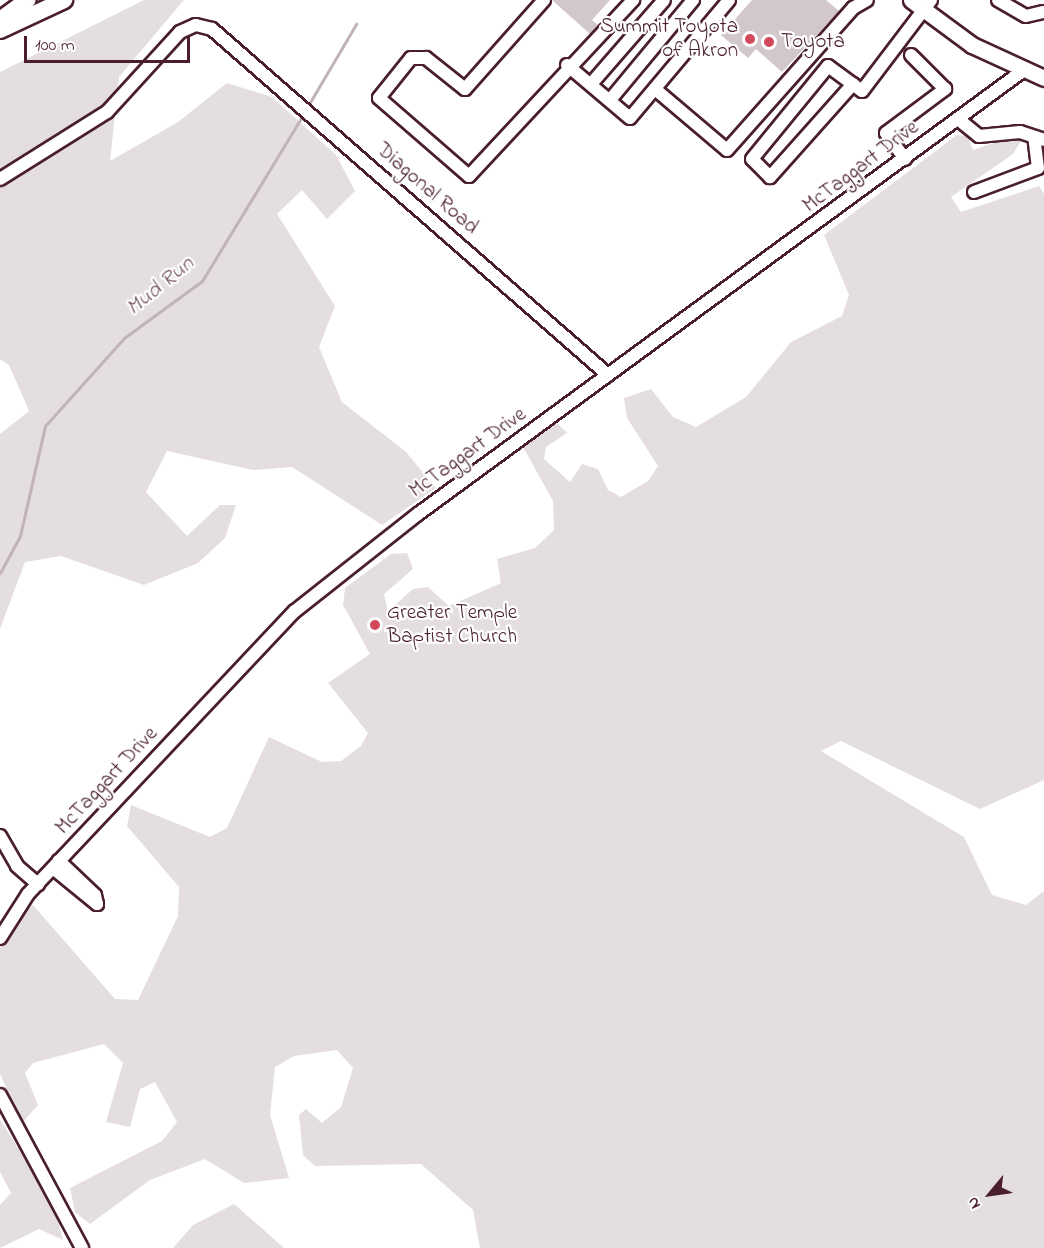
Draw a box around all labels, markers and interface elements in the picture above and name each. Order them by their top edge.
place label: Summit Toyota of Akron [600,14,738,64]
scale bar [27,24,194,62]
place label: Toyota [781,29,845,55]
marker: Summit Toyota of Akron [743,32,757,46]
text: 100 m [35,33,75,59]
marker: Toyota [762,35,776,49]
street label: McTaggart Drive [798,115,924,219]
street label: Diagonal Road [371,138,483,240]
water label: Mud Run [122,252,200,322]
street label: McTaggart Drive [405,402,531,504]
place label: Greater Temple Baptist Church [387,600,517,650]
marker: Greater Temple Baptist Church [368,618,382,632]
street label: McTaggart Drive [51,722,163,840]
north arrow [960,1164,1020,1224]
text: N [961,1192,987,1213]

